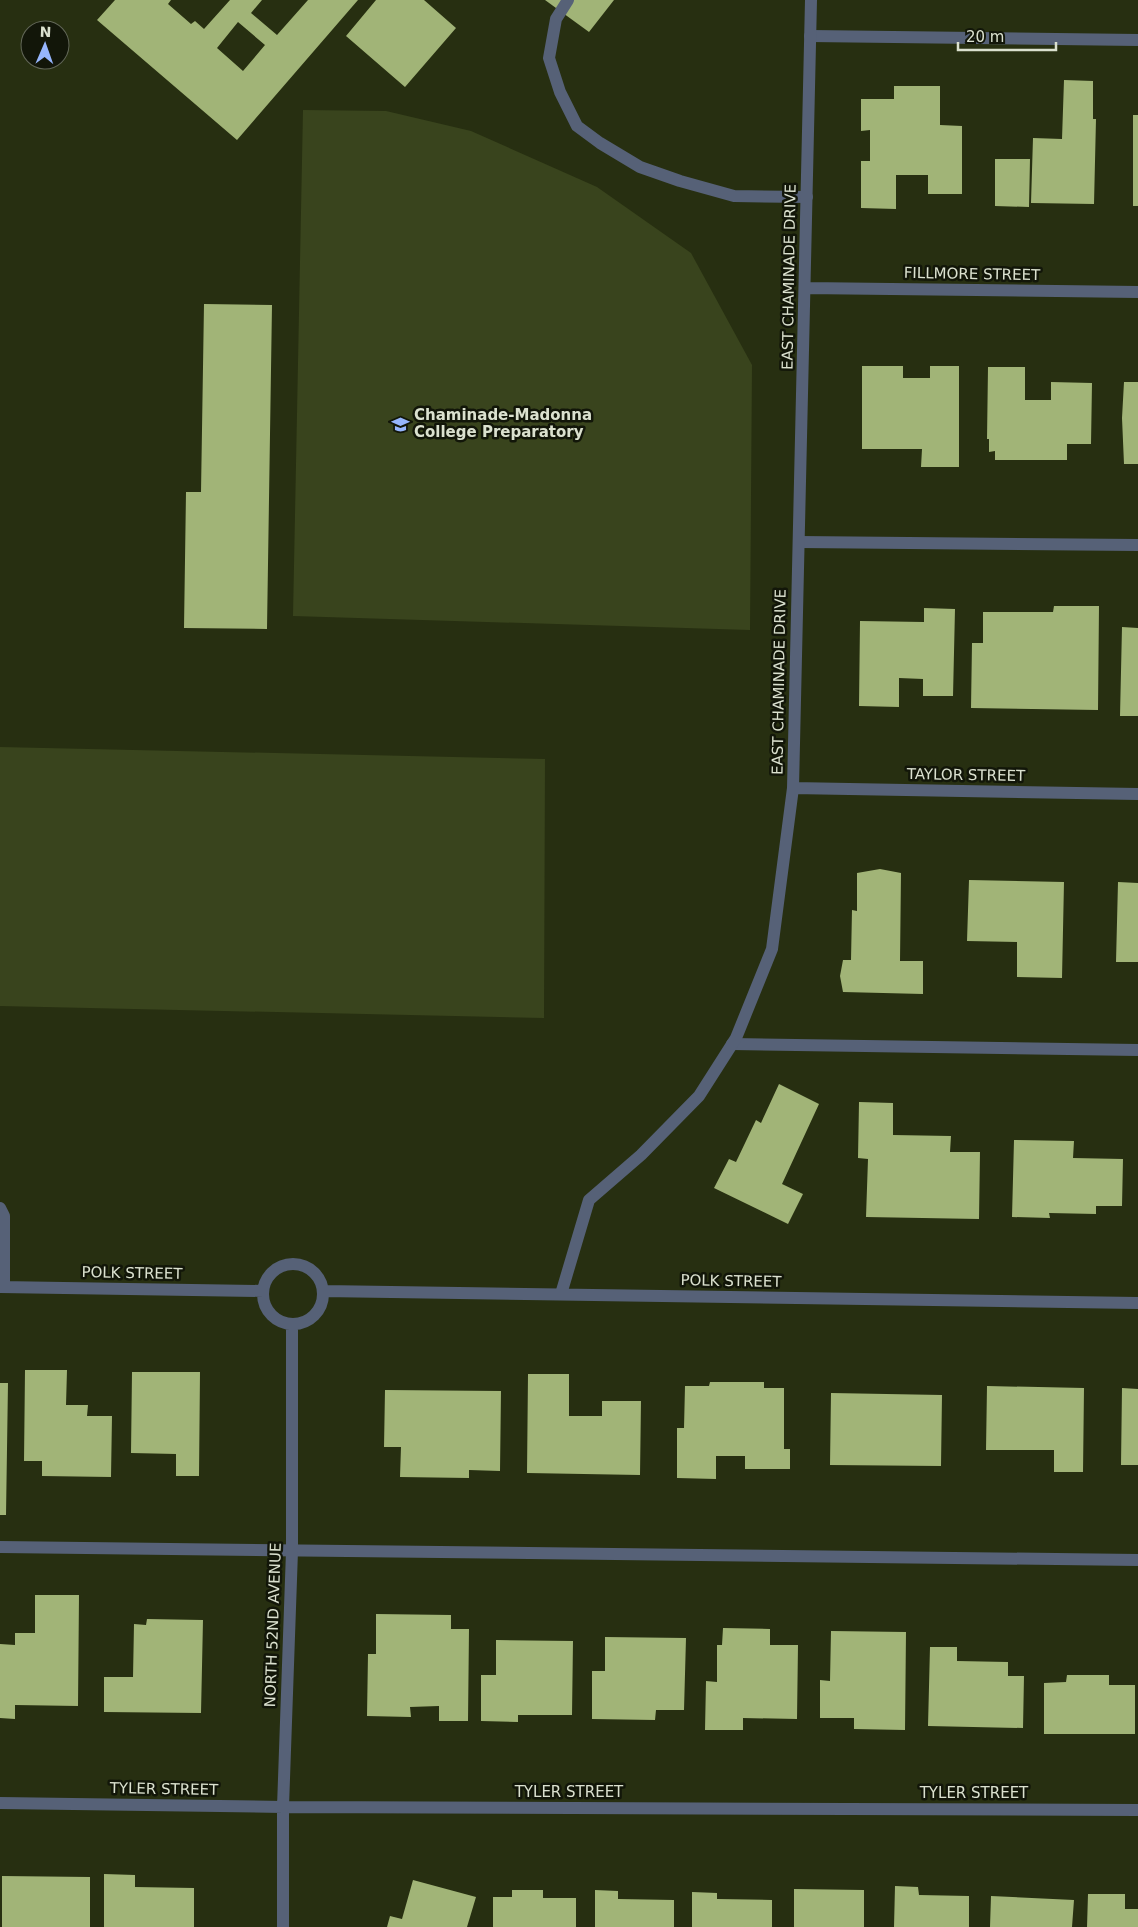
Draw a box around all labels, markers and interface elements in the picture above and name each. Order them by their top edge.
north arrow [20,20,70,70]
scale bar [958,20,1056,52]
text: N [39,24,52,40]
text: 20 m [966,28,1004,46]
street label: EAST CHAMINADE DRIVE [778,184,800,370]
street label: FILLMORE STREET [904,264,1041,284]
place label: Chaminade-Madonna College Preparatory [414,406,592,441]
school or university icon: Chaminade-Madonna College Preparatory [390,414,410,434]
street label: EAST CHAMINADE DRIVE [768,589,790,775]
street label: TAYLOR STREET [906,765,1026,785]
street label: POLK STREET [81,1263,184,1283]
street label: POLK STREET [680,1271,783,1291]
street label: NORTH 52ND AVENUE [261,1542,285,1708]
street label: TYLER STREET [109,1779,219,1799]
street label: TYLER STREET [514,1783,624,1801]
street label: TYLER STREET [919,1784,1029,1802]

